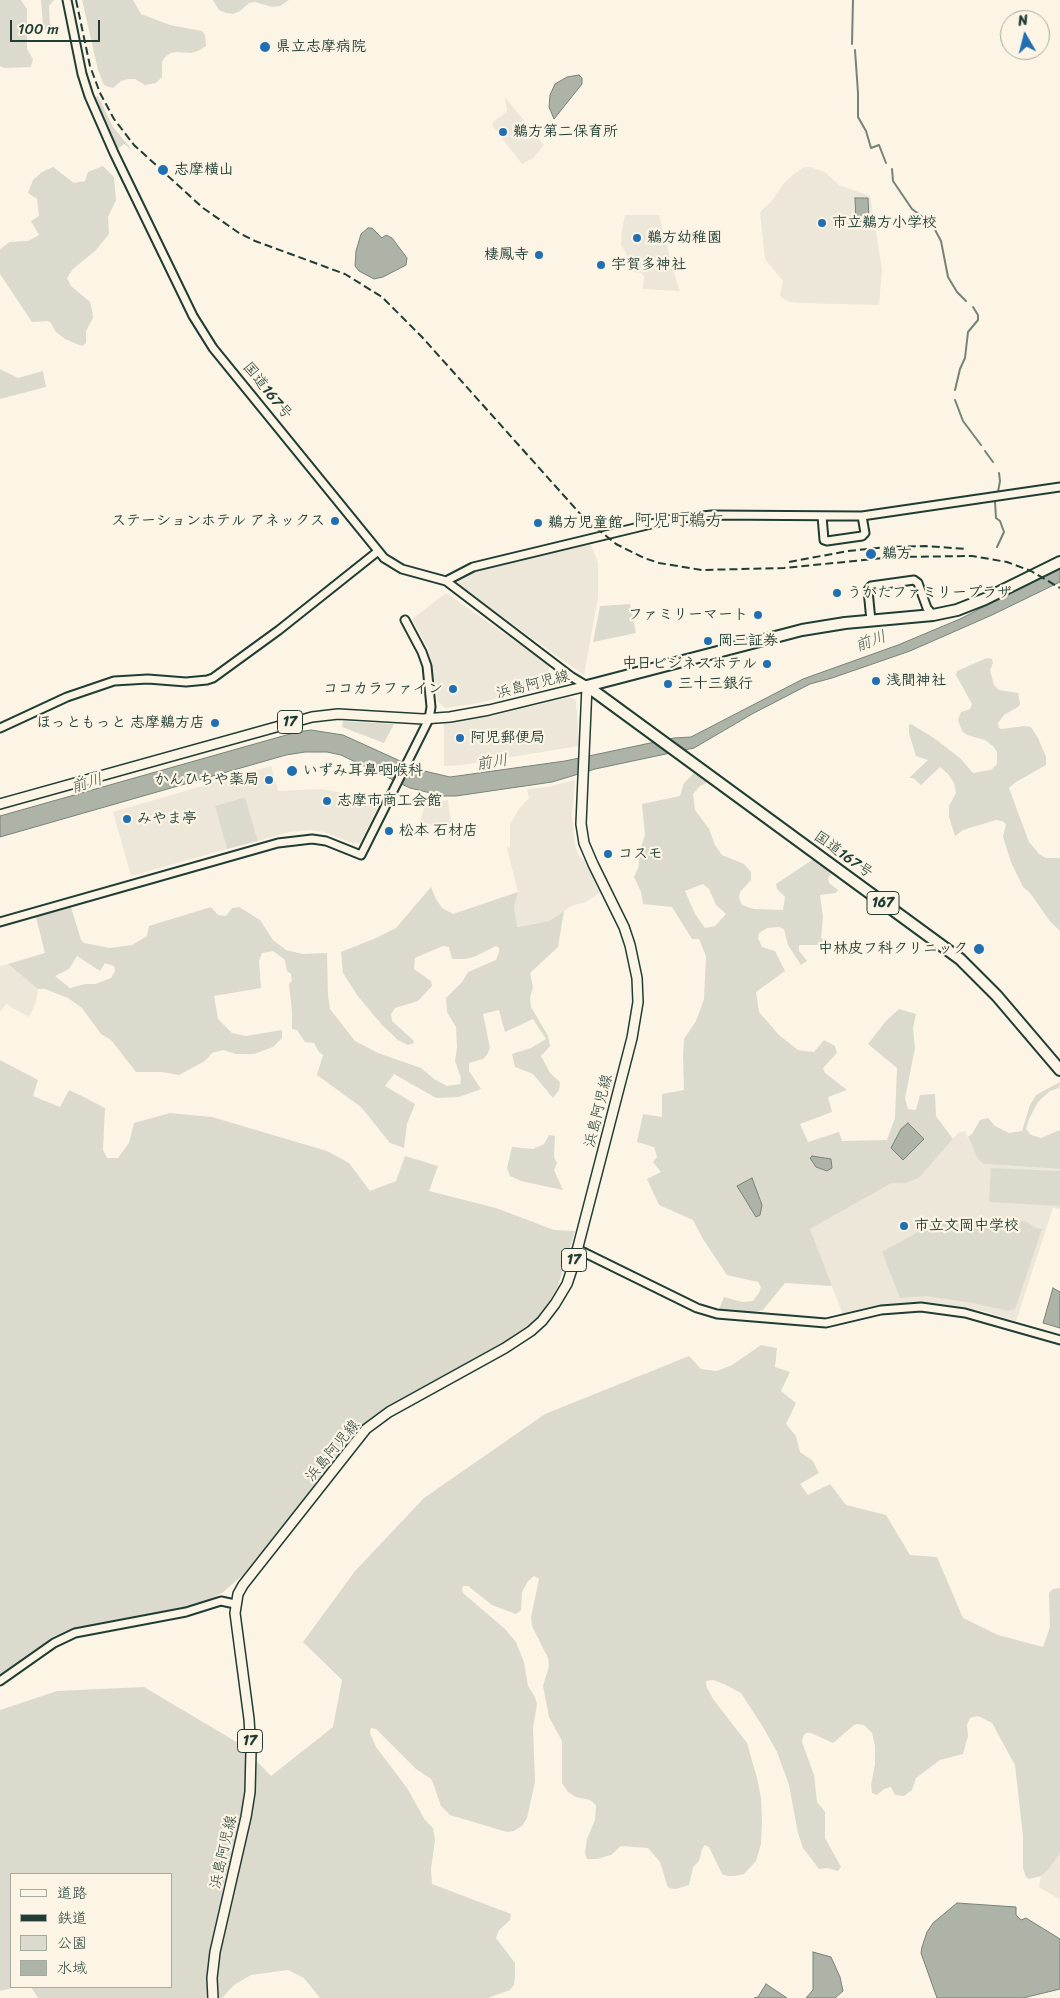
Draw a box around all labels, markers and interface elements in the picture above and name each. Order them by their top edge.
text: N [1016,8,1030,34]
scale bar [12,10,102,42]
north arrow [1000,10,1050,60]
text: 100 m [18,16,59,42]
place label: 県立志摩病院 [276,38,366,56]
marker: 県立志摩病院 [258,40,272,54]
place label: 鵜方第二保育所 [513,123,618,141]
marker: 鵜方第二保育所 [497,126,509,138]
place label: 志摩横山 [174,161,234,179]
marker: 志摩横山 [156,163,170,177]
place label: 市立鵜方小学校 [832,214,937,232]
marker: 市立鵜方小学校 [816,217,828,229]
place label: 鵜方幼稚園 [647,229,722,247]
marker: 鵜方幼稚園 [631,232,643,244]
place label: 棲鳳寺 [484,246,529,264]
marker: 棲鳳寺 [533,249,545,261]
place label: 宇賀多神社 [611,256,686,274]
marker: 宇賀多神社 [595,259,607,271]
street label: 国道167号 [238,359,296,423]
district label: 阿児町鵜方 [634,510,724,532]
place label: ステーションホテル アネックス [111,512,325,530]
place label: 鵜方児童館 [548,514,623,532]
marker: ステーションホテル アネックス [329,515,341,527]
marker: 鵜方児童館 [532,517,544,529]
place label: 鵜方 [882,545,912,563]
marker: 鵜方 [864,547,878,561]
place label: うがたファミリープラザ [847,584,1012,602]
marker: うがたファミリープラザ [831,587,843,599]
place label: ファミリーマート [628,606,748,624]
marker: ファミリーマート [752,609,764,621]
water label: 前川 [853,628,889,656]
place label: 岡三証券 [718,632,778,650]
marker: 岡三証券 [702,635,714,647]
place label: 中日ビジネスホテル [622,655,757,673]
marker: 中日ビジネスホテル [761,658,773,670]
street label: 浜島阿児線 [494,667,572,703]
place label: 浅間神社 [886,672,946,690]
place label: 三十三銀行 [678,675,753,693]
marker: 浅間神社 [870,675,882,687]
marker: 三十三銀行 [662,678,674,690]
place label: ココカラファイン [323,680,443,698]
marker: ココカラファイン [447,683,459,695]
road number: 17 [278,710,302,734]
place label: ほっともっと 志摩鵜方店 [36,714,205,732]
marker: ほっともっと 志摩鵜方店 [209,717,221,729]
place label: 阿児郵便局 [470,729,545,747]
marker: 阿児郵便局 [454,732,466,744]
water label: 前川 [475,751,509,775]
place label: いずみ耳鼻咽喉科 [303,762,423,780]
marker: いずみ耳鼻咽喉科 [285,764,299,778]
water label: 前川 [69,770,105,798]
place label: かんひちや薬局 [154,771,259,789]
marker: かんひちや薬局 [263,774,275,786]
place label: 志摩市商工会館 [337,792,442,810]
marker: 志摩市商工会館 [321,795,333,807]
place label: みやま亭 [137,810,197,828]
marker: みやま亭 [121,813,133,825]
place label: 松本 石材店 [399,822,478,840]
marker: 松本 石材店 [383,825,395,837]
street label: 国道167号 [810,828,876,882]
place label: コスモ [618,845,663,863]
marker: コスモ [602,848,614,860]
road number: 167 [867,891,899,914]
place label: 中林皮フ科クリニック [818,940,968,958]
marker: 中林皮フ科クリニック [972,942,986,956]
street label: 浜島阿児線 [581,1072,617,1150]
place label: 市立文岡中学校 [914,1217,1019,1235]
marker: 市立文岡中学校 [898,1220,910,1232]
road number: 17 [562,1248,586,1272]
street label: 浜島阿児線 [302,1416,364,1486]
road number: 17 [238,1730,262,1752]
street label: 浜島阿児線 [207,1813,241,1891]
legend [10,1873,172,1988]
text: 道路 [57,1880,87,1906]
text: 鉄道 [57,1905,87,1931]
text: 公園 [57,1930,87,1956]
text: 水域 [57,1955,87,1981]

